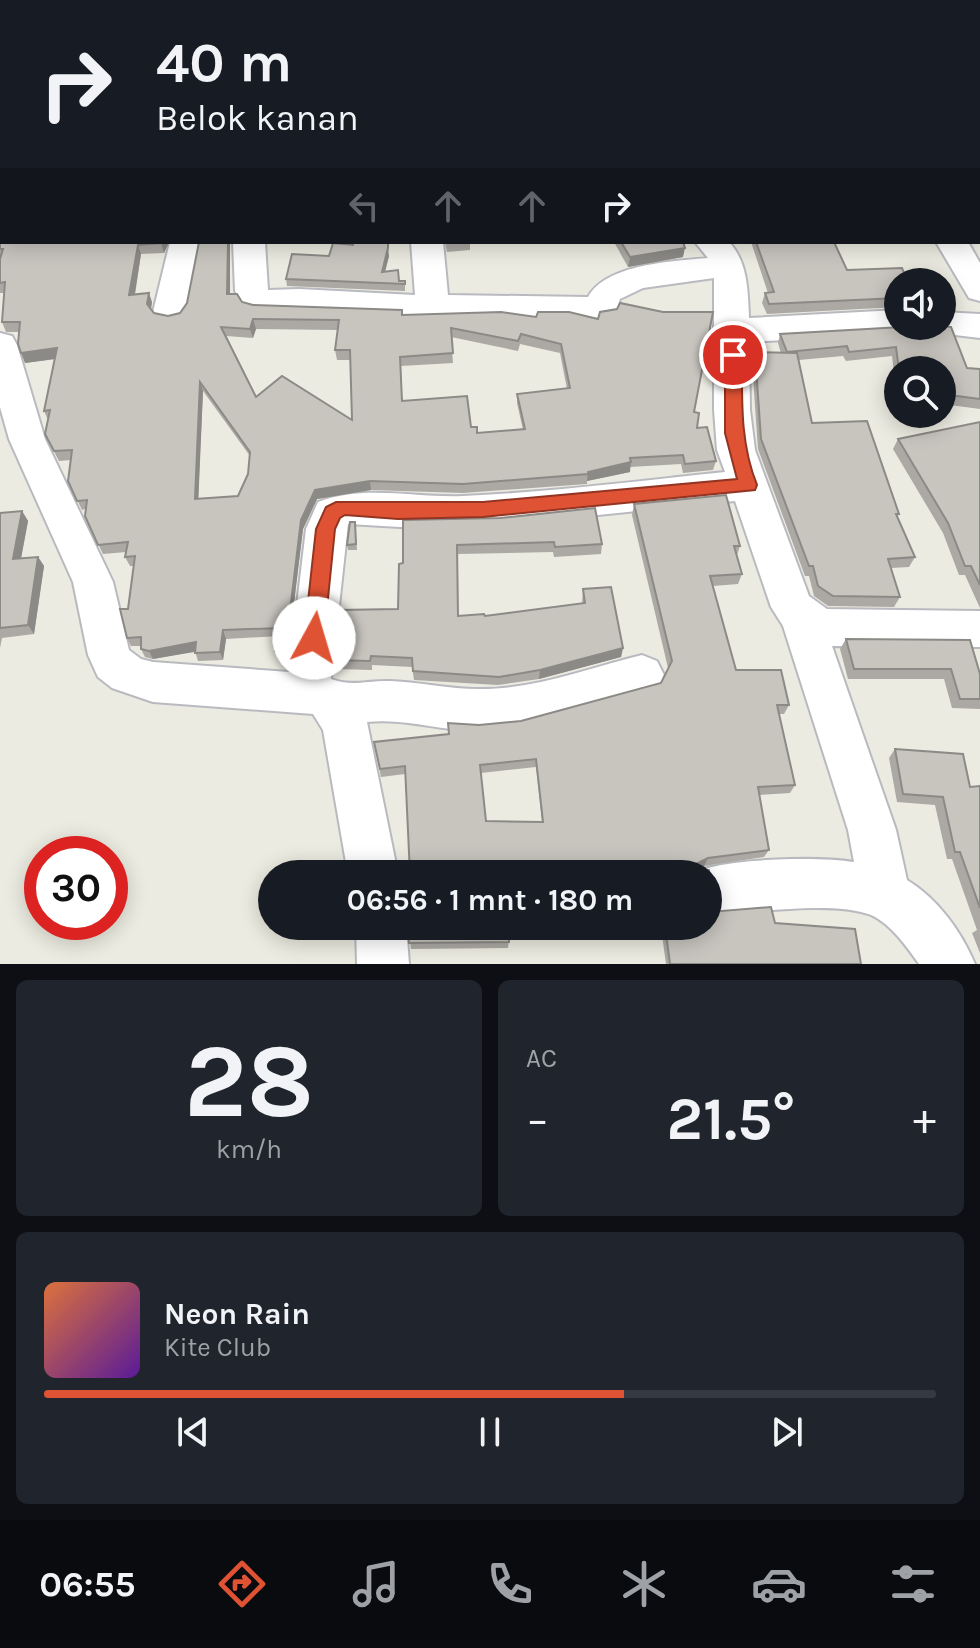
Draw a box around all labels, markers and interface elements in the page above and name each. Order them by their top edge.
text: 40 m [156,30,292,95]
icon: right [24,32,128,136]
text: Belok kanan [156,97,359,139]
icon: left [342,184,386,228]
icon: ahead [426,184,470,228]
icon: ahead [510,184,554,228]
icon: right [594,184,638,228]
map controls [884,268,956,428]
button: sound [884,268,956,340]
pin [699,321,767,389]
icon: arrive [711,333,755,377]
button: search [884,356,956,428]
position arrow [272,596,356,680]
speed limit sign: 30 [24,836,128,940]
text: 06:56 · 1 mnt · 180 m [347,882,633,918]
text: 28 [184,1021,314,1142]
text: AC [526,1043,557,1074]
text: 21.5° [667,1084,795,1154]
text: − [526,1094,549,1145]
text: + [913,1094,936,1145]
text: km/h [216,1134,282,1165]
text: Neon Rain [164,1296,310,1332]
text: Kite Club [164,1332,271,1363]
icon: previous [171,1410,215,1454]
icon: pause [468,1410,512,1454]
icon: next [765,1410,809,1454]
icon: directions [214,1556,270,1612]
icon: music [348,1556,404,1612]
icon: phone [482,1556,538,1612]
icon: climate [616,1556,672,1612]
icon: car [751,1556,807,1612]
icon: filters [885,1556,941,1612]
text: 06:55 [39,1563,135,1605]

